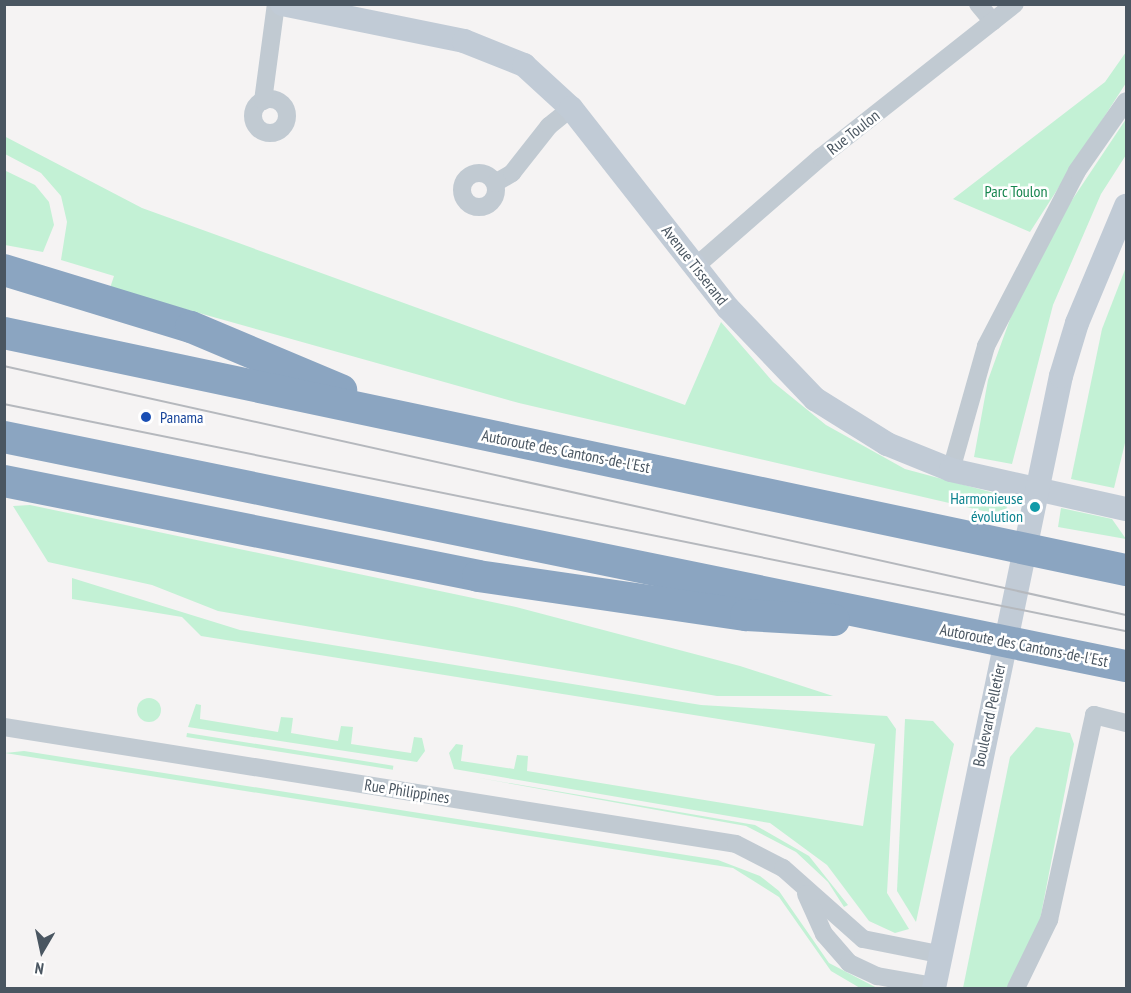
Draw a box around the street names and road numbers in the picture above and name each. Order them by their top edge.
street label: Rue Toulon [823,105,883,159]
street label: Avenue Tisserand [658,221,732,309]
street label: Autoroute des Cantons-de-l'Est [480,425,652,477]
street label: Autoroute des Cantons-de-l'Est [938,619,1110,671]
street label: Boulevard Pelletier [969,662,1009,768]
street label: Rue Philippines [363,775,451,807]

